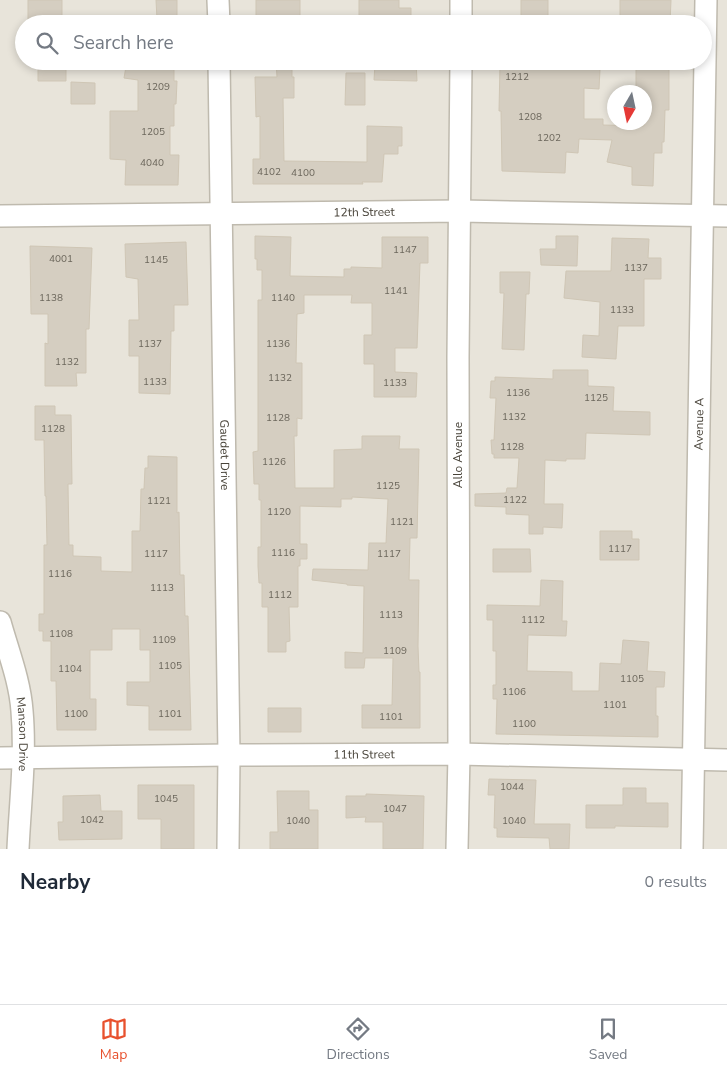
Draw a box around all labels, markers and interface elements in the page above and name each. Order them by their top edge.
search box [15,15,712,70]
icon: search [33,29,61,57]
text: Search here [73,30,174,56]
house number: 1212 [505,70,529,84]
house number: 1209 [146,80,170,94]
north arrow [607,85,652,130]
house number: 1208 [518,110,542,124]
house number: 1205 [141,125,165,139]
house number: 1202 [537,131,561,145]
house number: 4040 [140,156,164,170]
house number: 4102 [257,165,281,179]
house number: 4100 [291,166,315,180]
street label: 12th Street [333,204,396,220]
house number: 1147 [393,243,417,257]
house number: 4001 [49,252,73,266]
house number: 1145 [144,253,168,267]
house number: 1137 [624,261,648,275]
house number: 1141 [384,284,408,298]
house number: 1138 [39,291,63,305]
house number: 1140 [271,291,295,305]
house number: 1133 [610,303,634,317]
house number: 1137 [138,337,162,351]
house number: 1136 [266,337,290,351]
house number: 1132 [55,355,79,369]
house number: 1132 [268,371,292,385]
house number: 1133 [143,375,167,389]
house number: 1133 [383,376,407,390]
house number: 1136 [506,386,530,400]
house number: 1125 [584,391,608,405]
street label: Avenue A [691,397,707,451]
house number: 1132 [502,410,526,424]
house number: 1128 [266,411,290,425]
street label: Gaudet Drive [216,419,233,491]
house number: 1128 [41,422,65,436]
street label: Allo Avenue [450,422,466,488]
house number: 1128 [500,440,524,454]
house number: 1126 [262,455,286,469]
house number: 1125 [376,479,400,493]
house number: 1122 [503,493,527,507]
house number: 1121 [147,494,171,508]
house number: 1120 [267,505,291,519]
house number: 1121 [390,515,414,529]
house number: 1117 [608,542,632,556]
house number: 1116 [271,546,295,560]
house number: 1117 [144,547,168,561]
house number: 1117 [377,547,401,561]
house number: 1116 [48,567,72,581]
house number: 1113 [150,581,174,595]
house number: 1112 [268,588,292,602]
house number: 1113 [379,608,403,622]
house number: 1112 [521,613,545,627]
house number: 1108 [49,627,73,641]
house number: 1109 [152,633,176,647]
house number: 1109 [383,644,407,658]
house number: 1105 [158,659,182,673]
house number: 1104 [58,662,82,676]
house number: 1105 [620,672,644,686]
house number: 1106 [502,685,526,699]
street label: Manson Drive [13,696,31,772]
house number: 1101 [603,698,627,712]
house number: 1100 [64,707,88,721]
house number: 1101 [158,707,182,721]
house number: 1101 [379,710,403,724]
house number: 1100 [512,717,536,731]
street label: 11th Street [333,746,395,763]
house number: 1044 [500,780,524,794]
house number: 1045 [154,792,178,806]
house number: 1047 [383,802,407,816]
house number: 1042 [80,813,104,827]
house number: 1040 [286,814,310,828]
house number: 1040 [502,814,526,828]
text: Nearby [20,868,90,896]
text: 0 results [645,871,707,893]
tab: Map [100,1015,128,1064]
tab: Directions [327,1015,390,1064]
tab: Saved [589,1015,627,1064]

